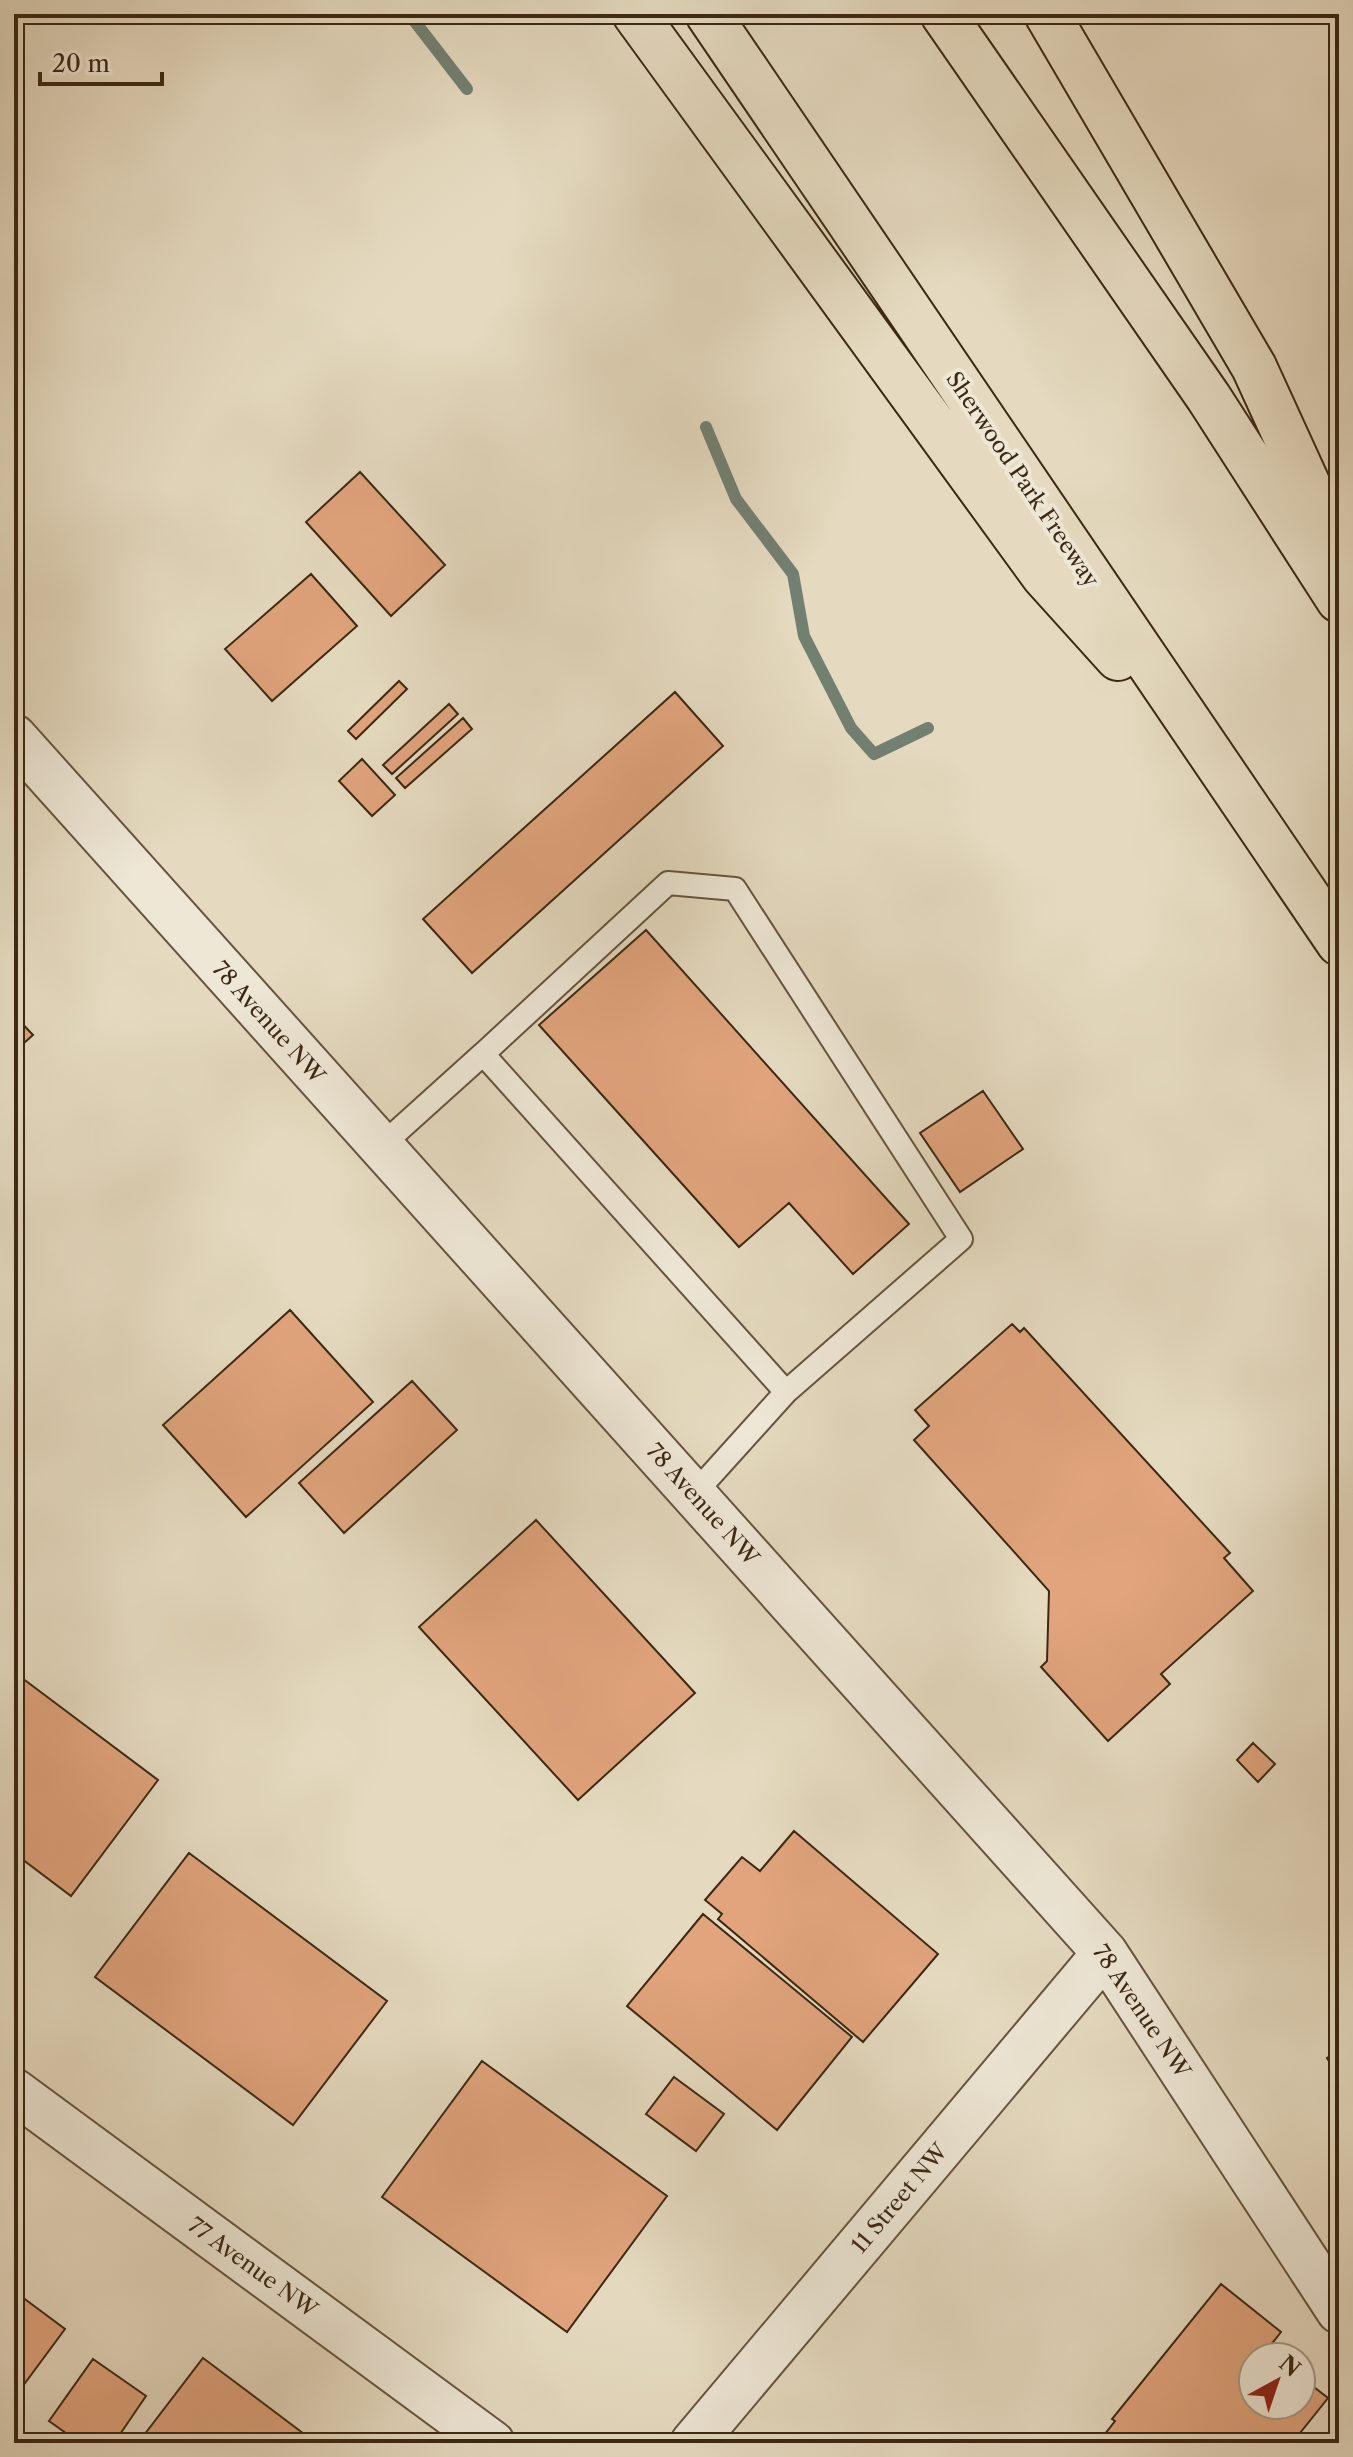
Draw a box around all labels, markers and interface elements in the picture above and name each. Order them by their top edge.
scale bar [40,36,162,86]
text: 20 m [52,49,110,78]
street label: Sherwood Park Freeway [940,366,1105,593]
street label: 78 Avenue NW [207,956,331,1090]
street label: 78 Avenue NW [641,1438,765,1572]
street label: 78 Avenue NW [1087,1939,1197,2084]
street label: 11 Street NW [846,2137,954,2259]
street label: 77 Avenue NW [183,2212,323,2324]
north arrow [1237,2341,1317,2421]
text: N [1274,2350,1306,2383]

